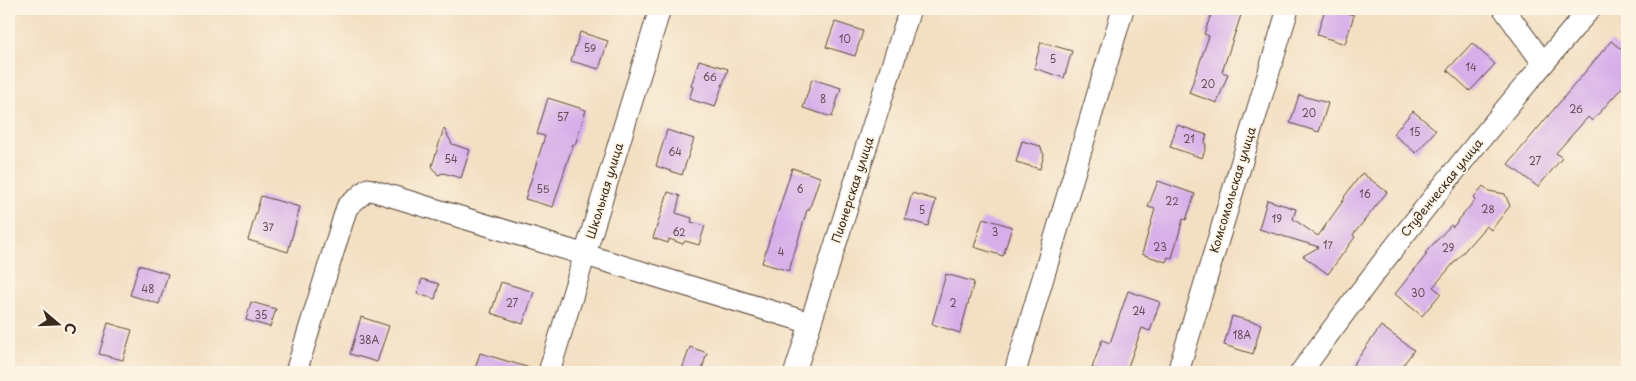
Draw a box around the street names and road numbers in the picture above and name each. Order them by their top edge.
street label: Комсомольская улица [1204,124,1260,255]
street label: Пионерская улица [826,134,878,245]
street label: Студенческая улица [1396,134,1487,240]
street label: Школьная улица [581,140,627,241]

